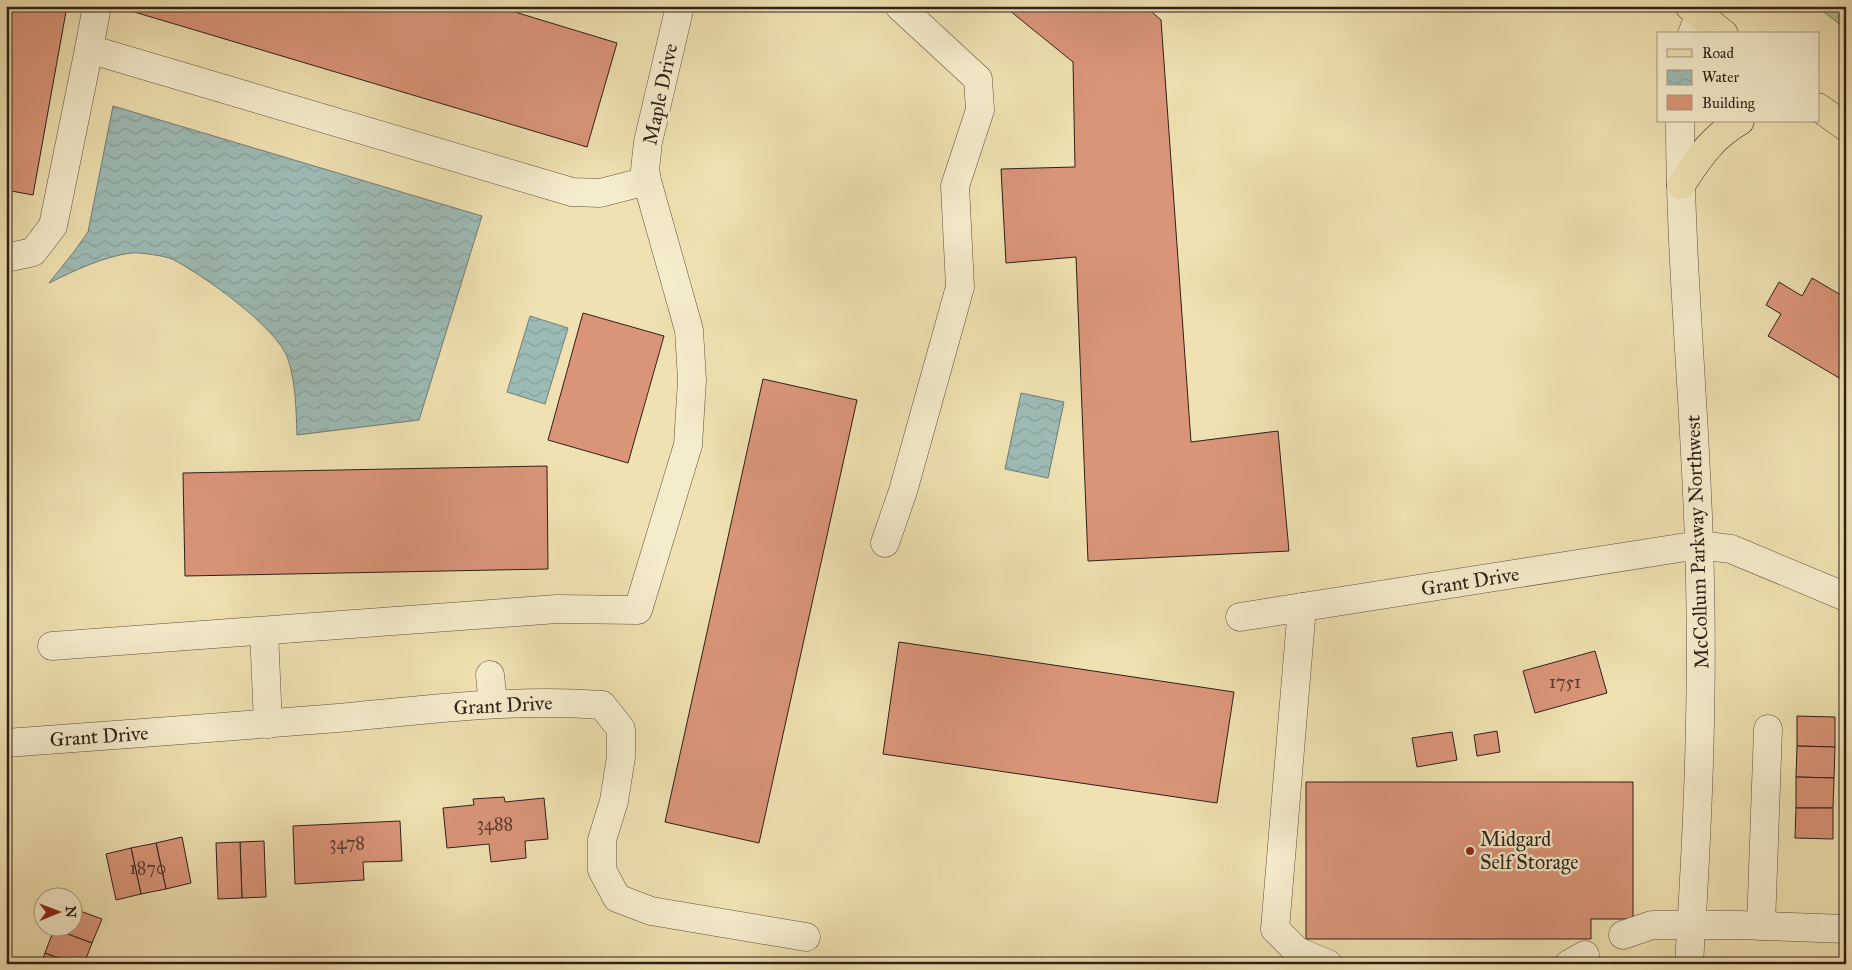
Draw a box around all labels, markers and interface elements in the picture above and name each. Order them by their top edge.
legend [1657,32,1820,122]
street label: Maple Drive [638,41,682,147]
text: Road [1702,44,1734,62]
text: Water [1702,68,1739,86]
text: Building [1702,94,1756,112]
street label: McCollum Parkway Northwest [1681,415,1713,669]
street label: Grant Drive [1419,561,1521,601]
house number: 1751 [1549,671,1581,693]
street label: Grant Drive [453,690,553,720]
street label: Grant Drive [49,721,149,751]
house number: 3488 [477,813,513,835]
place label: Midgard Self Storage [1480,827,1579,875]
house number: 3478 [329,832,365,854]
marker: Midgard Self Storage [1464,845,1476,857]
house number: 1870 [130,857,166,879]
north arrow [32,888,82,938]
text: N [62,906,79,918]

